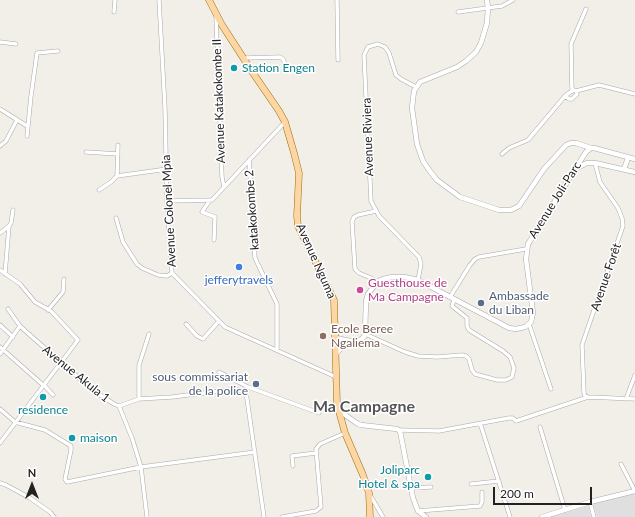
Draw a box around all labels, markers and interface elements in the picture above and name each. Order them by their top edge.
street label: Avenue Katakokombe II [210,38,228,164]
place label: Station Engen [242,61,315,75]
marker: Station Engen [229,63,239,73]
street label: Avenue Riviera [359,97,377,177]
street label: Avenue Colonel Mpia [159,154,179,268]
street label: Avenue Joli-Parc [526,159,584,241]
street label: katakokombe 2 [242,169,262,251]
street label: Avenue Nguma [293,221,339,301]
street label: Avenue Forêt [588,241,624,313]
marker: jefferytravels [234,262,244,272]
place label: jefferytravels [205,273,273,287]
place label: Guesthouse de Ma Campagne [368,276,447,304]
marker: Guesthouse de Ma Campagne [355,285,365,295]
place label: Ambassade du Liban [489,289,549,317]
marker: Ambassade du Liban [476,298,486,308]
place label: Ecole Beree Ngaliema [331,322,393,350]
marker: Ecole Beree Ngaliema [318,331,328,341]
street label: Avenue Akula 1 [39,342,113,406]
place label: sous commissariat de la police [152,370,248,398]
marker: sous commissariat de la police [251,379,261,389]
marker: residence [38,392,48,402]
district label: Ma Campagne [313,397,415,417]
place label: residence [18,403,68,417]
place label: maison [80,431,117,445]
marker: maison [67,433,77,443]
place label: Joliparc Hotel & spa [358,463,420,491]
north arrow [12,465,52,505]
text: N [28,466,36,479]
marker: Joliparc Hotel & spa [423,472,433,482]
scale bar [495,479,594,505]
text: 200 m [500,486,534,501]

